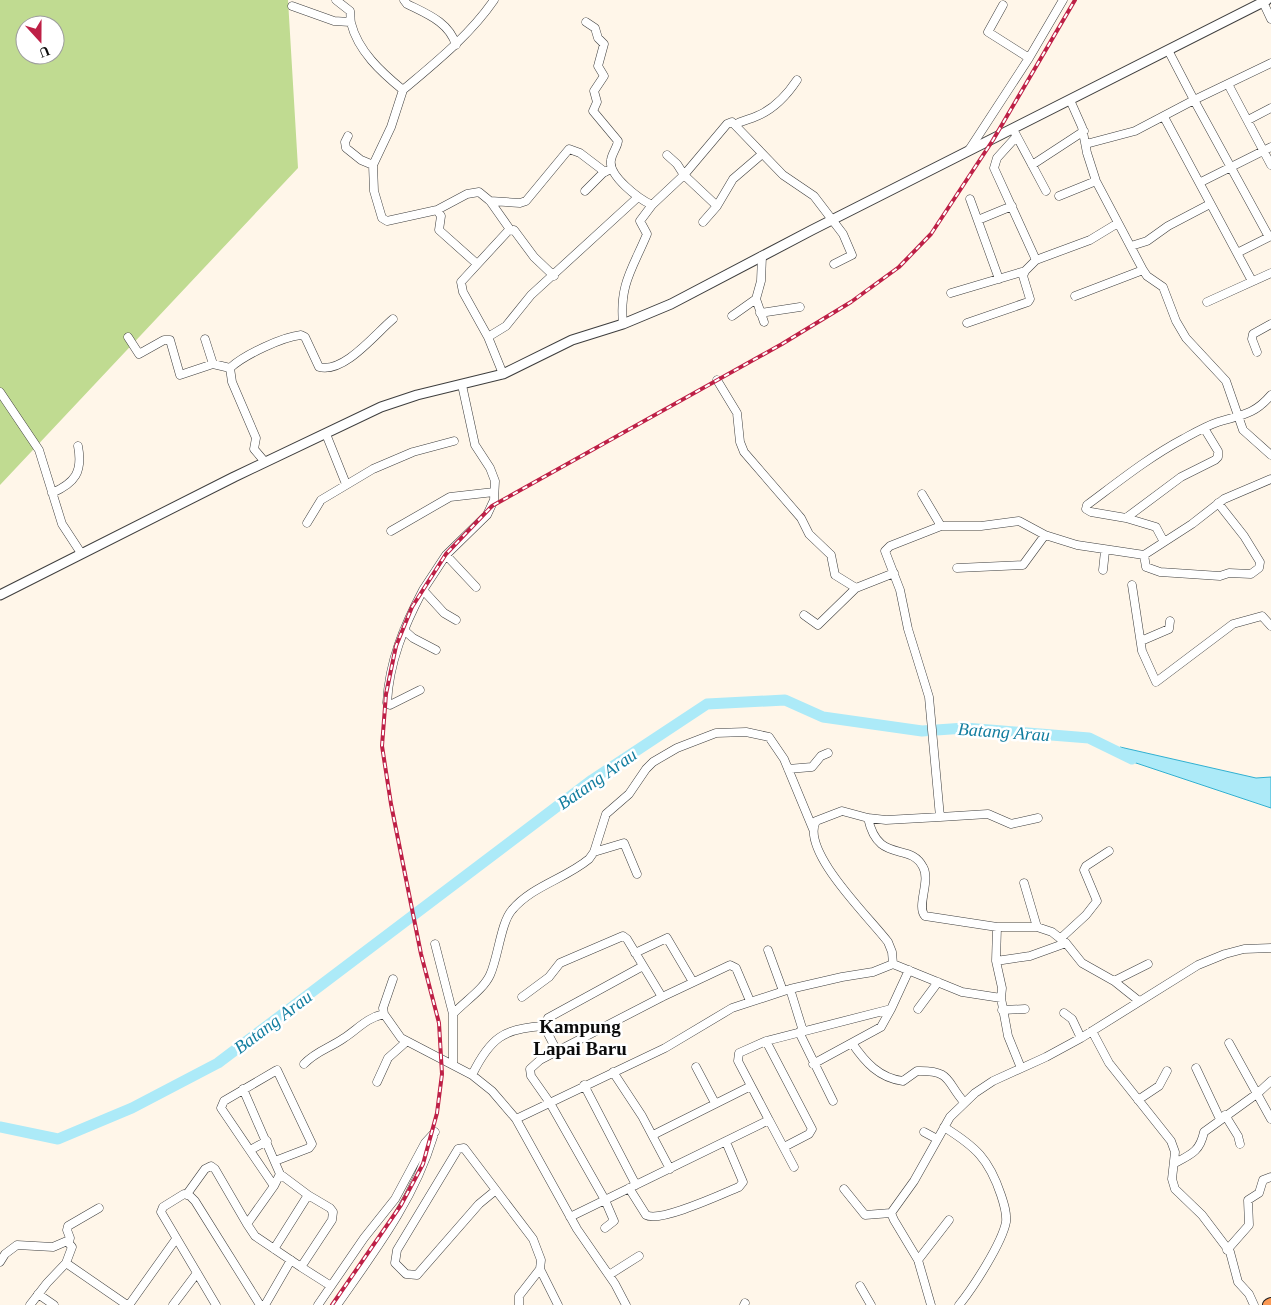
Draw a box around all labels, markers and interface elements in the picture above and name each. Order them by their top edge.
north arrow [15,15,65,65]
text: U [37,43,52,60]
water label: Batang Arau [957,719,1051,745]
water label: Batang Arau [554,744,640,814]
water label: Batang Arau [230,986,316,1058]
district label: Kampung Lapai Baru [533,1016,627,1059]

